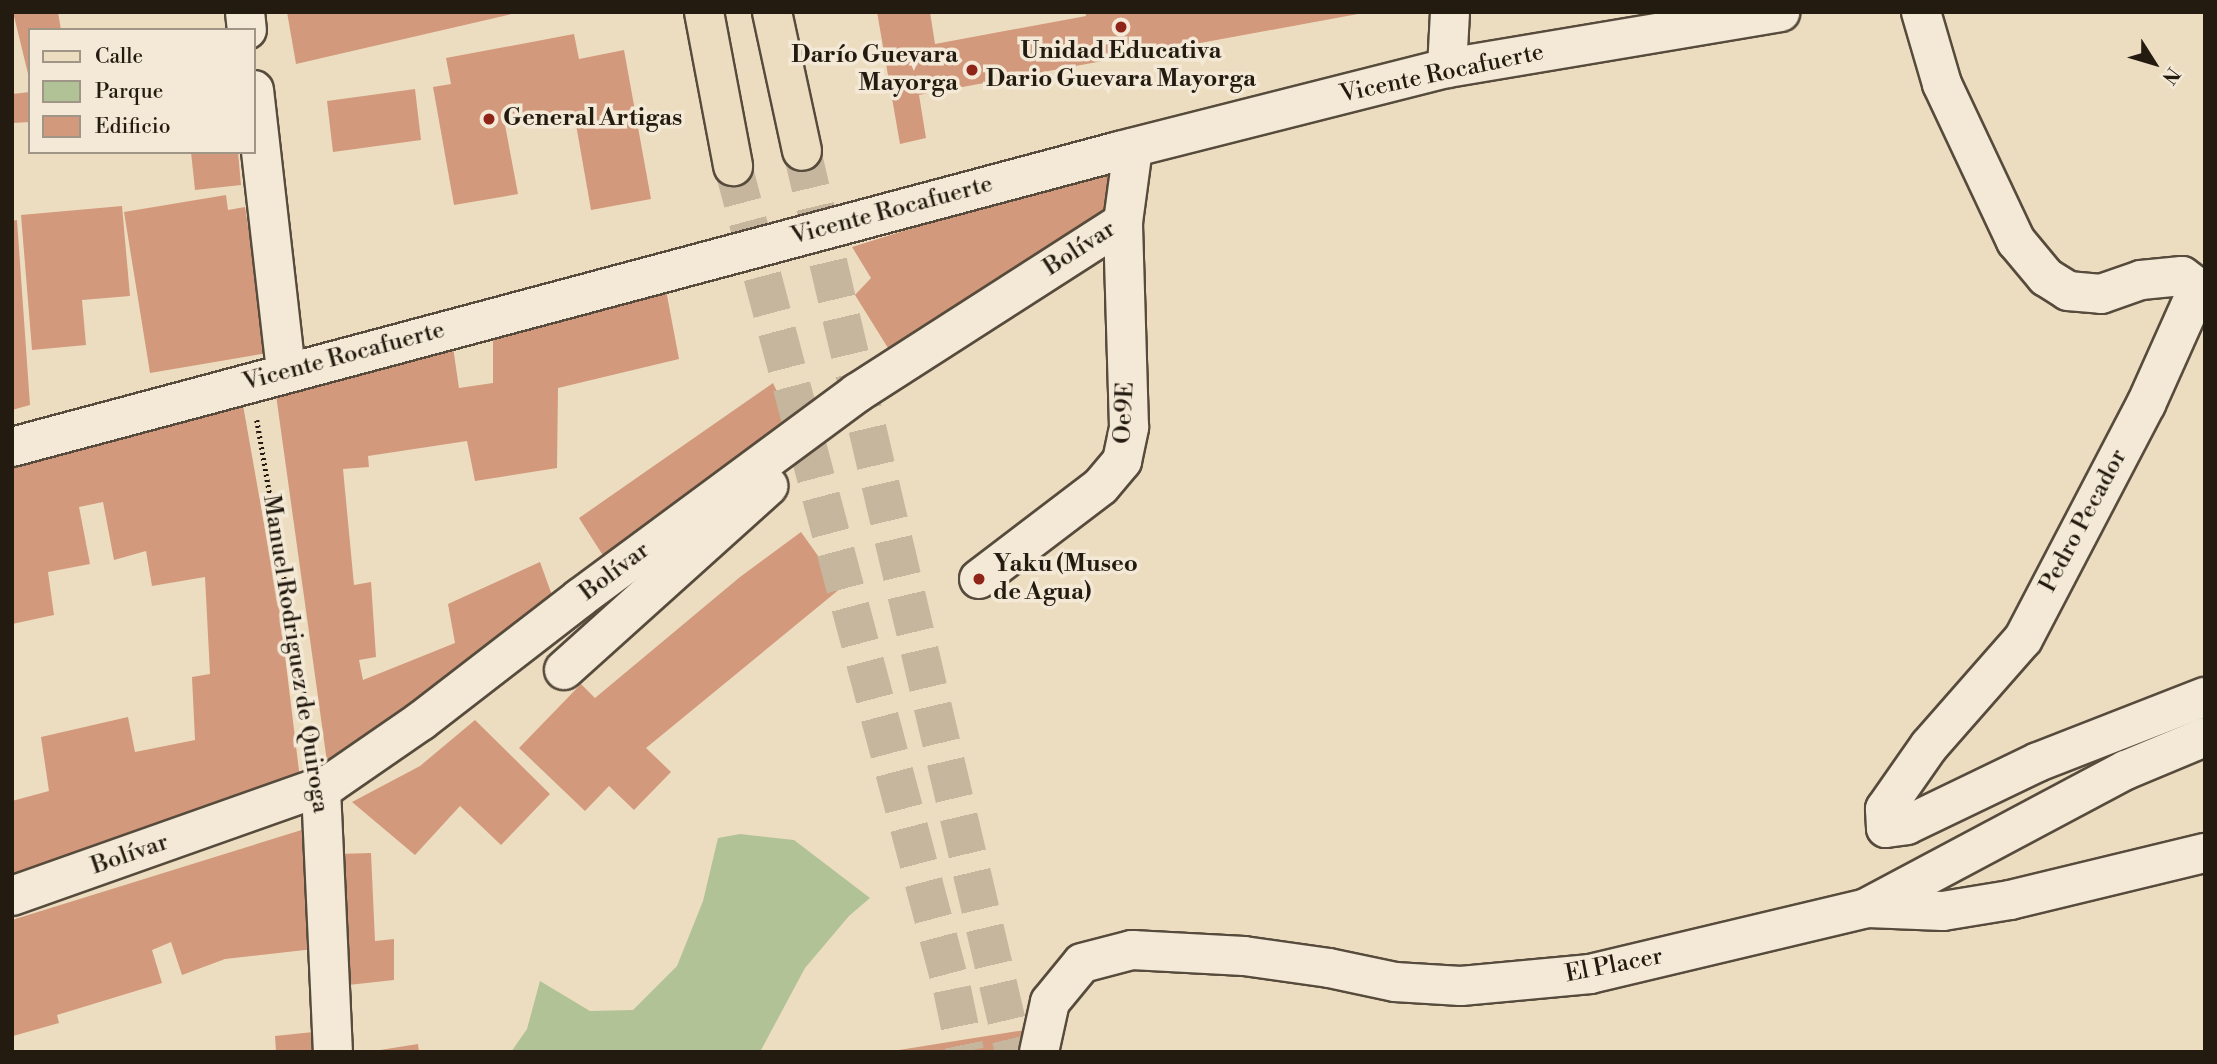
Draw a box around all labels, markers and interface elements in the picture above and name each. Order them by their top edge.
marker: Unidad Educativa Dario Guevara Mayorga [1113,19,1129,35]
legend [28,28,256,154]
north arrow [2119,28,2189,98]
place label: Unidad Educativa Dario Guevara Mayorga [986,38,1256,94]
street label: Vicente Rocafuerte [1337,38,1547,110]
place label: Darío Guevara Mayorga [791,42,958,98]
text: Calle [95,44,143,70]
marker: Darío Guevara Mayorga [964,62,980,78]
text: N [2157,62,2185,89]
text: Parque [95,79,163,105]
place label: General Artigas [503,105,682,133]
marker: General Artigas [481,111,497,127]
text: Edificio [95,114,171,140]
street label: Vicente Rocafuerte [788,170,996,252]
street label: Bolívar [1039,215,1121,283]
street label: Vicente Rocafuerte [240,316,448,398]
street label: Oe9E [1109,381,1141,445]
street label: Pedro Pecador [2034,445,2134,597]
street label: Manuel Rodriguez de Quiroga [256,493,334,815]
street label: Bolívar [574,537,656,607]
place label: Yaku (Museo de Agua) [993,551,1138,607]
marker: Yaku (Museo de Agua) [971,571,987,587]
street label: Bolívar [88,828,172,882]
street label: El Placer [1563,942,1665,990]

